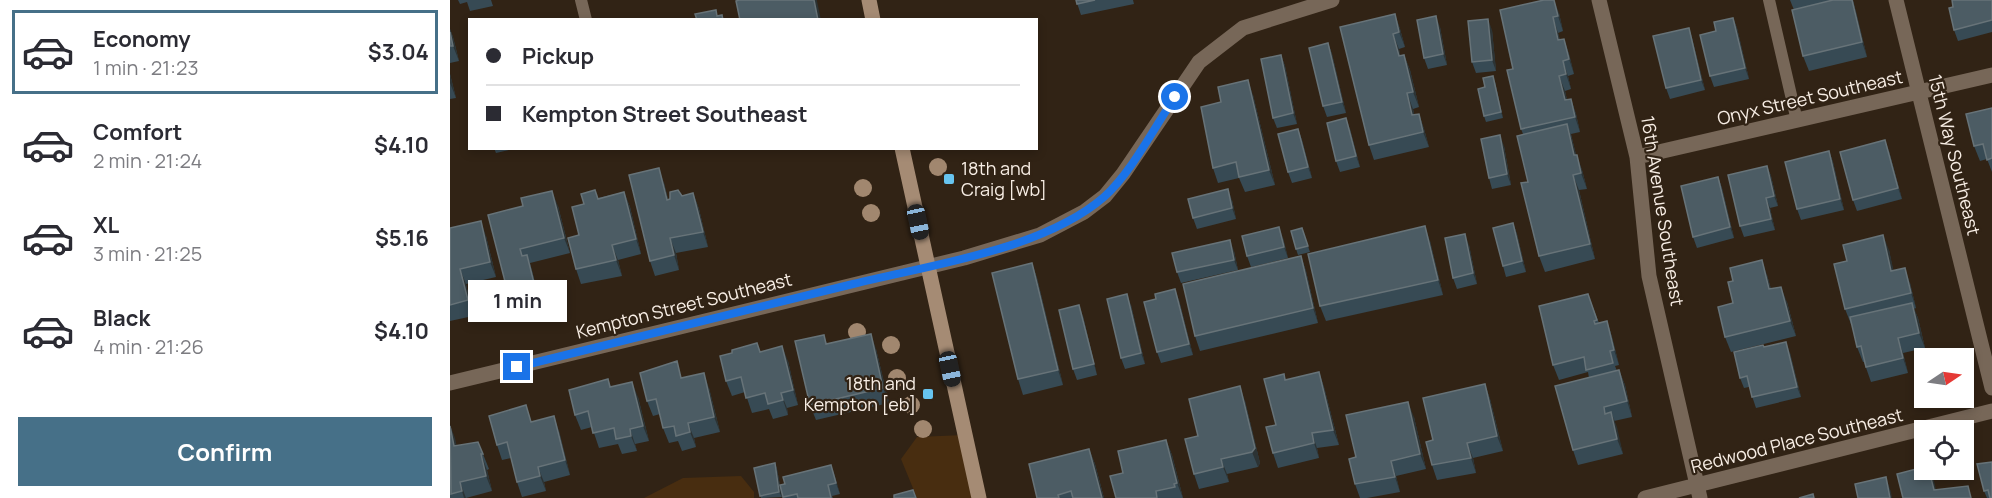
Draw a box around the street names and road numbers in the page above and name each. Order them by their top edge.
street label: Onyx Street Southeast [1715,64,1905,130]
street label: 15th Way Southeast [1923,72,1987,238]
street label: 16th Avenue Southeast [1636,114,1690,308]
street label: Kempton Street Southeast [573,267,794,343]
street label: Redwood Place Southeast [1688,402,1905,478]

